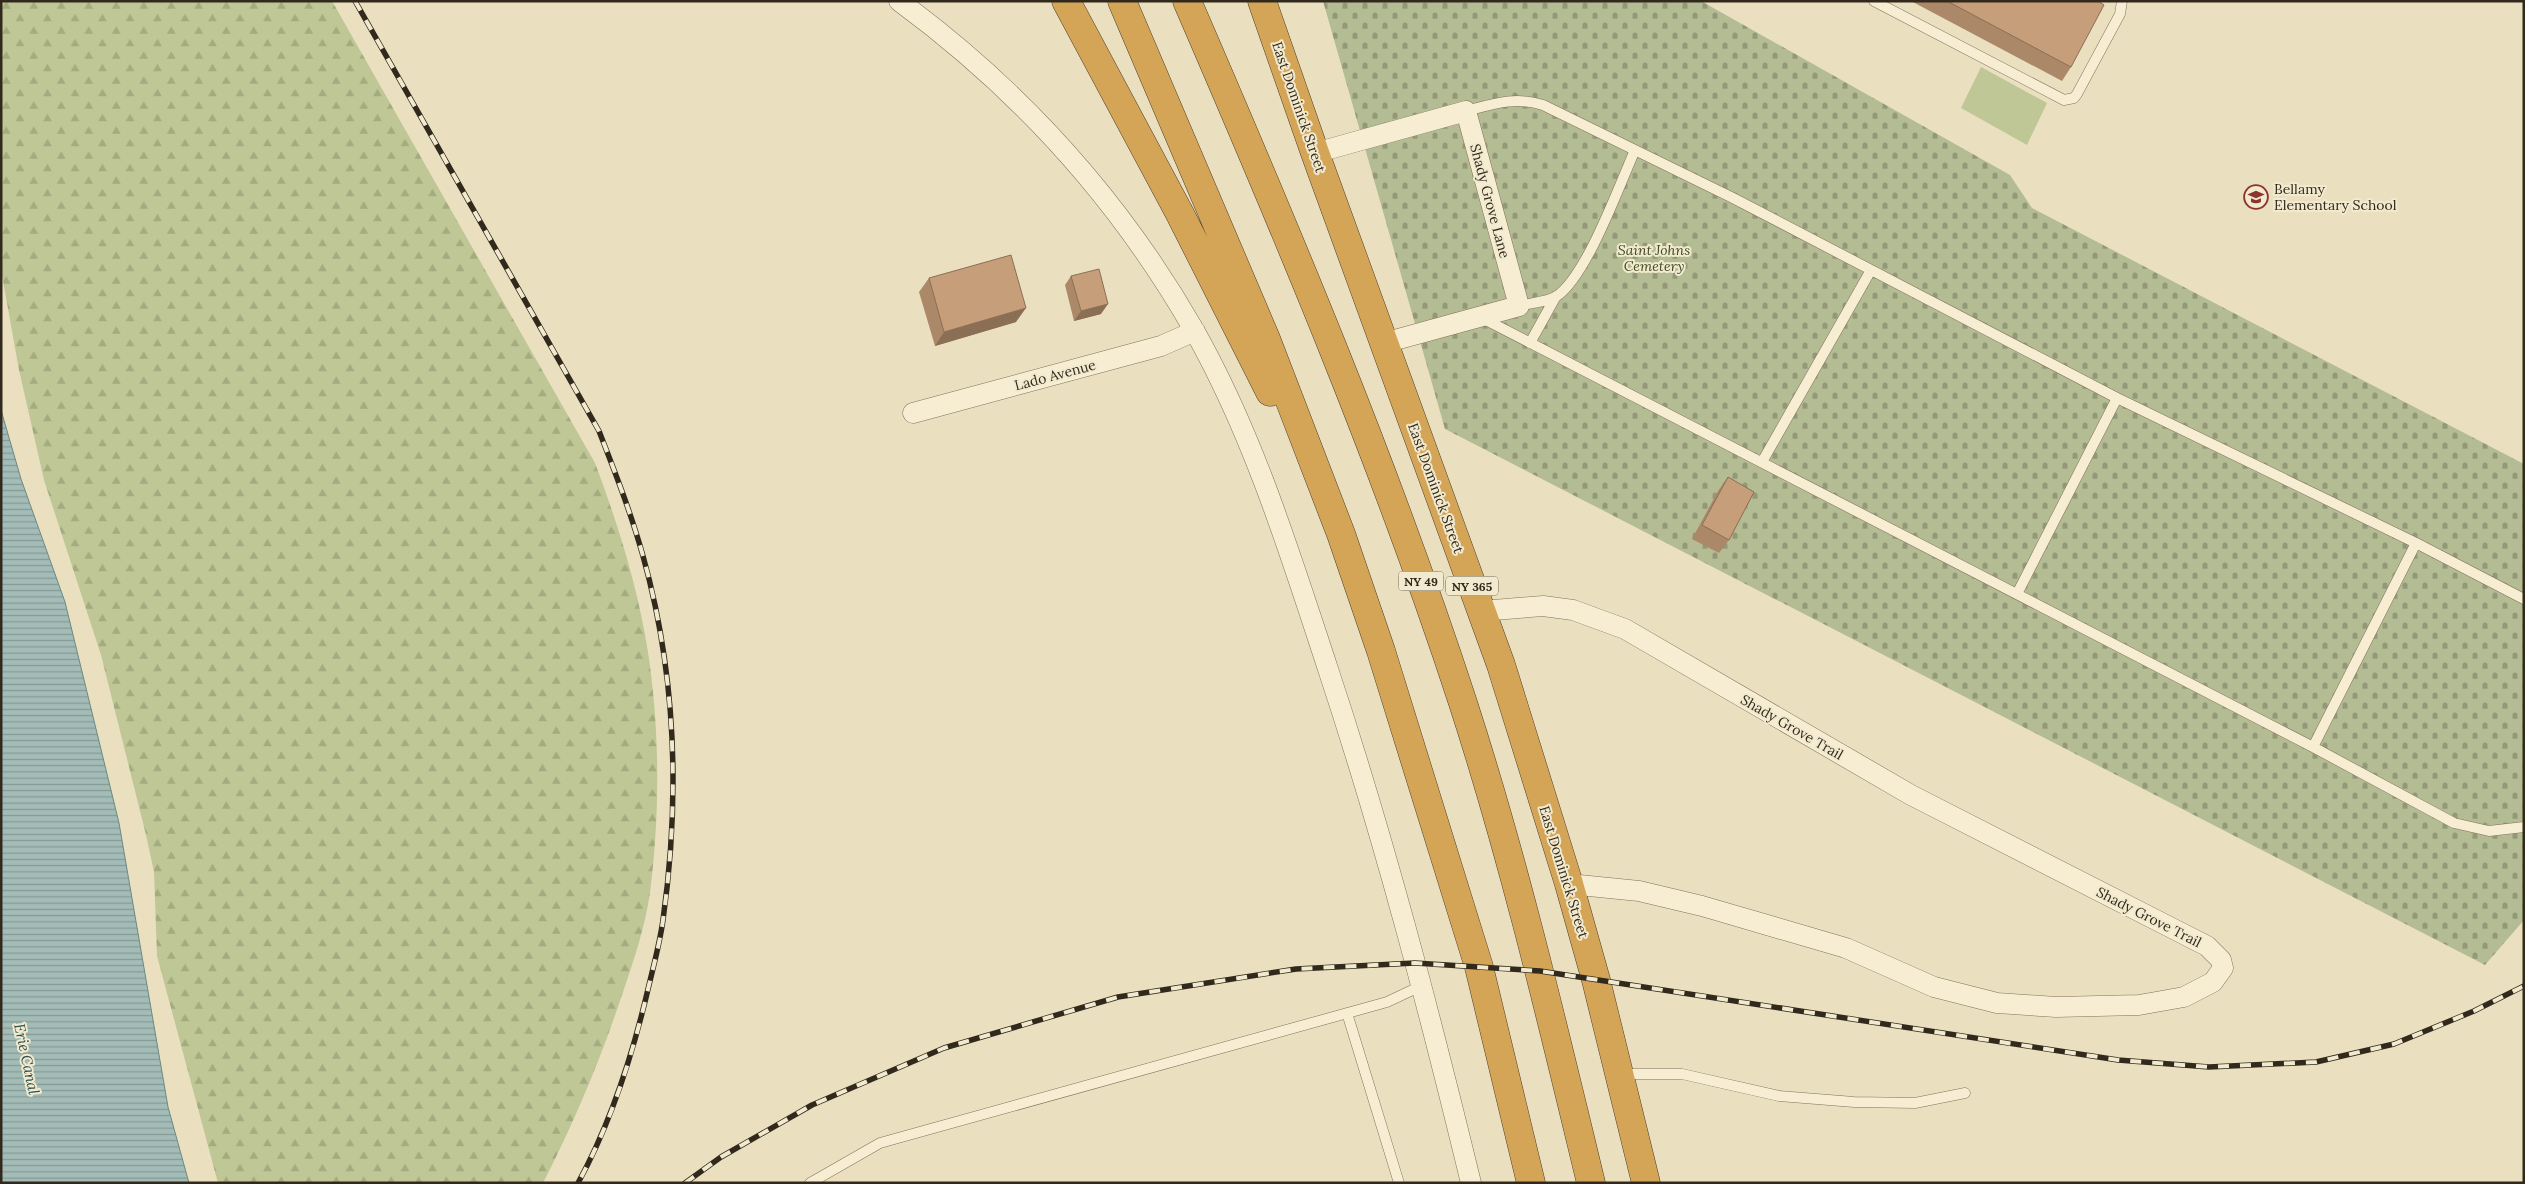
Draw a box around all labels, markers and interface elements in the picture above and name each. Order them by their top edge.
street label: East Dominick Street [1268,39,1330,175]
street label: Shady Grove Lane [1466,142,1514,261]
place label: Bellamy Elementary School [2274,180,2397,214]
school or university icon: Bellamy Elementary School [2243,184,2269,210]
park label: Saint Johns Cemetery [1618,241,1690,275]
street label: Lado Avenue [1012,355,1098,394]
street label: East Dominick Street [1404,420,1468,556]
road number: NY 49 [1398,572,1444,590]
road number: NY 365 [1446,576,1498,596]
street label: Shady Grove Trail [1737,690,1847,764]
street label: East Dominick Street [1535,804,1593,941]
street label: Shady Grove Trail [2093,883,2205,951]
water label: Erie Canal [10,1022,44,1097]

